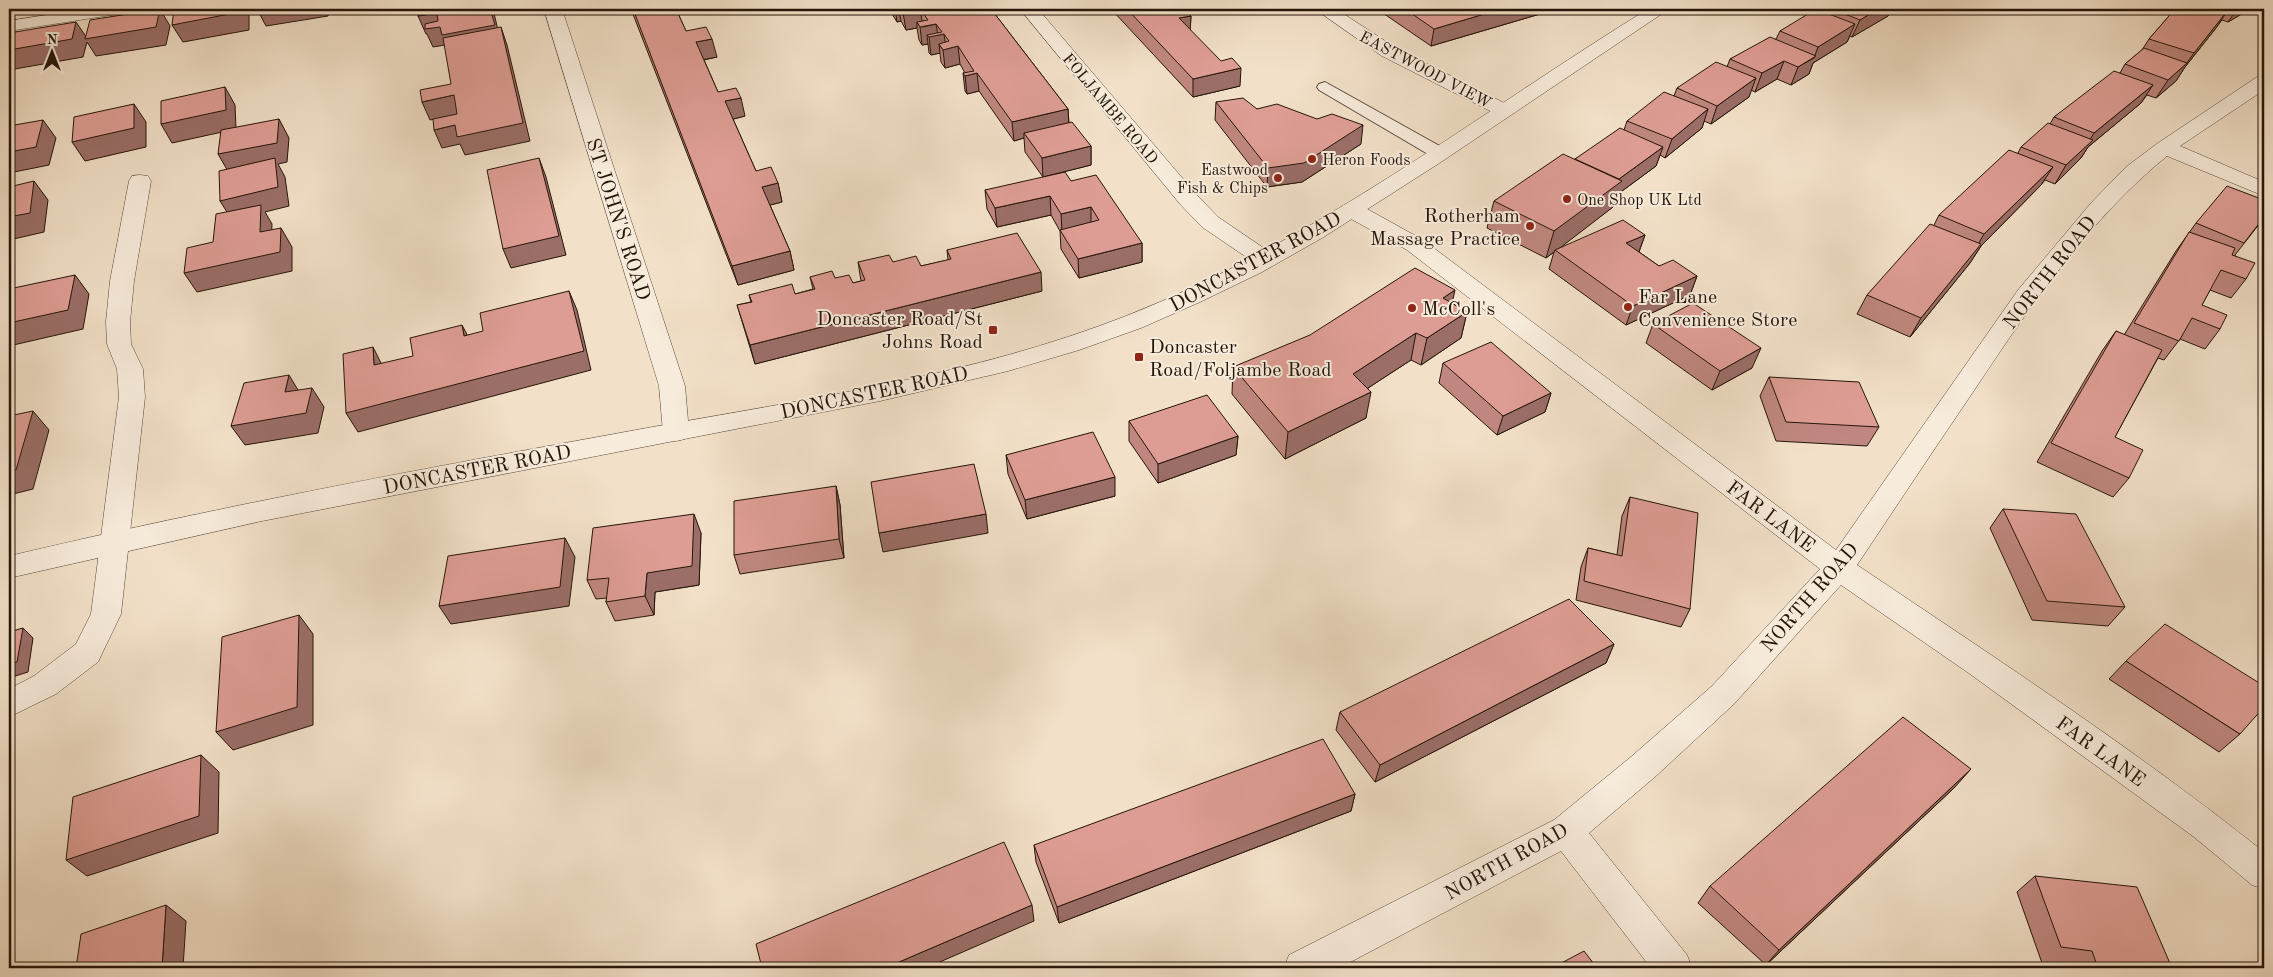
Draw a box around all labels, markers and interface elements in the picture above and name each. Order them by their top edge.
north arrow [28,28,78,78]
street label: EASTWOOD VIEW [1356,29,1494,112]
text: N [47,33,58,47]
street label: FOLJAMBE ROAD [1059,51,1160,168]
street label: ST JOHN'S ROAD [581,136,653,303]
marker: Heron Foods [1306,153,1318,165]
place label: Heron Foods [1322,153,1410,169]
place label: Eastwood Fish & Chips [1177,163,1268,197]
marker: Eastwood Fish & Chips [1272,172,1284,184]
marker: One Shop UK Ltd [1561,193,1573,205]
place label: One Shop UK Ltd [1577,193,1702,209]
place label: Rotherham Massage Practice [1370,207,1520,250]
street label: DONCASTER ROAD [1167,209,1345,316]
street label: NORTH ROAD [2000,213,2101,334]
marker: Rotherham Massage Practice [1524,220,1536,232]
place label: Far Lane Convenience Store [1638,288,1797,331]
place label: McColl's [1422,300,1495,320]
marker: Far Lane Convenience Store [1622,301,1634,313]
marker: McColl's [1406,302,1418,314]
place label: Doncaster Road/St Johns Road [816,310,983,353]
marker: Doncaster Road/St Johns Road [987,324,999,336]
place label: Doncaster Road/Foljambe Road [1149,338,1332,381]
marker: Doncaster Road/Foljambe Road [1133,351,1145,363]
street label: DONCASTER ROAD [779,364,970,424]
street label: DONCASTER ROAD [382,443,573,499]
street label: FAR LANE [1722,478,1818,557]
street label: NORTH ROAD [1758,540,1863,657]
street label: FAR LANE [2052,714,2148,792]
street label: NORTH ROAD [1442,821,1572,905]

